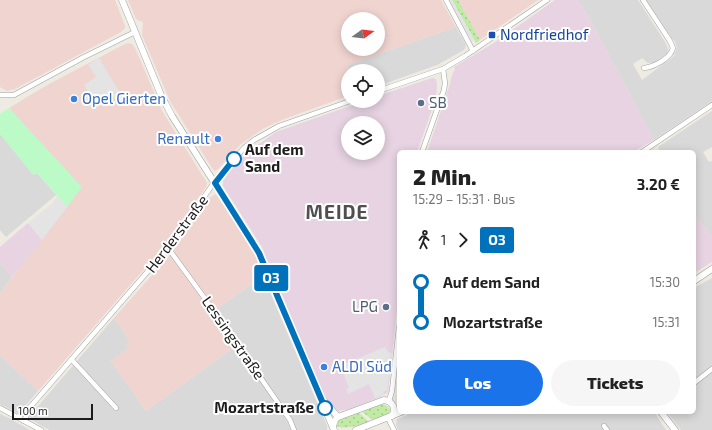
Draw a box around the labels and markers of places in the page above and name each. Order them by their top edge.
place label: Nordfriedhof [500,25,589,43]
marker: Nordfriedhof [487,30,497,40]
place label: Opel Gierten [82,89,166,107]
place label: SB [429,93,447,111]
marker: Opel Gierten [69,94,79,104]
marker: SB [416,98,426,108]
place label: Renault [157,129,210,147]
marker: Renault [213,134,223,144]
place label: Auf dem Sand [245,140,303,175]
marker: Auf dem Sand [226,151,242,167]
place label: LPG [352,297,378,315]
marker: LPG [381,302,391,312]
place label: ALDI Süd [332,357,392,375]
marker: ALDI Süd [319,362,329,372]
place label: Mozartstraße [214,398,314,416]
marker: Mozartstraße [317,400,333,416]

